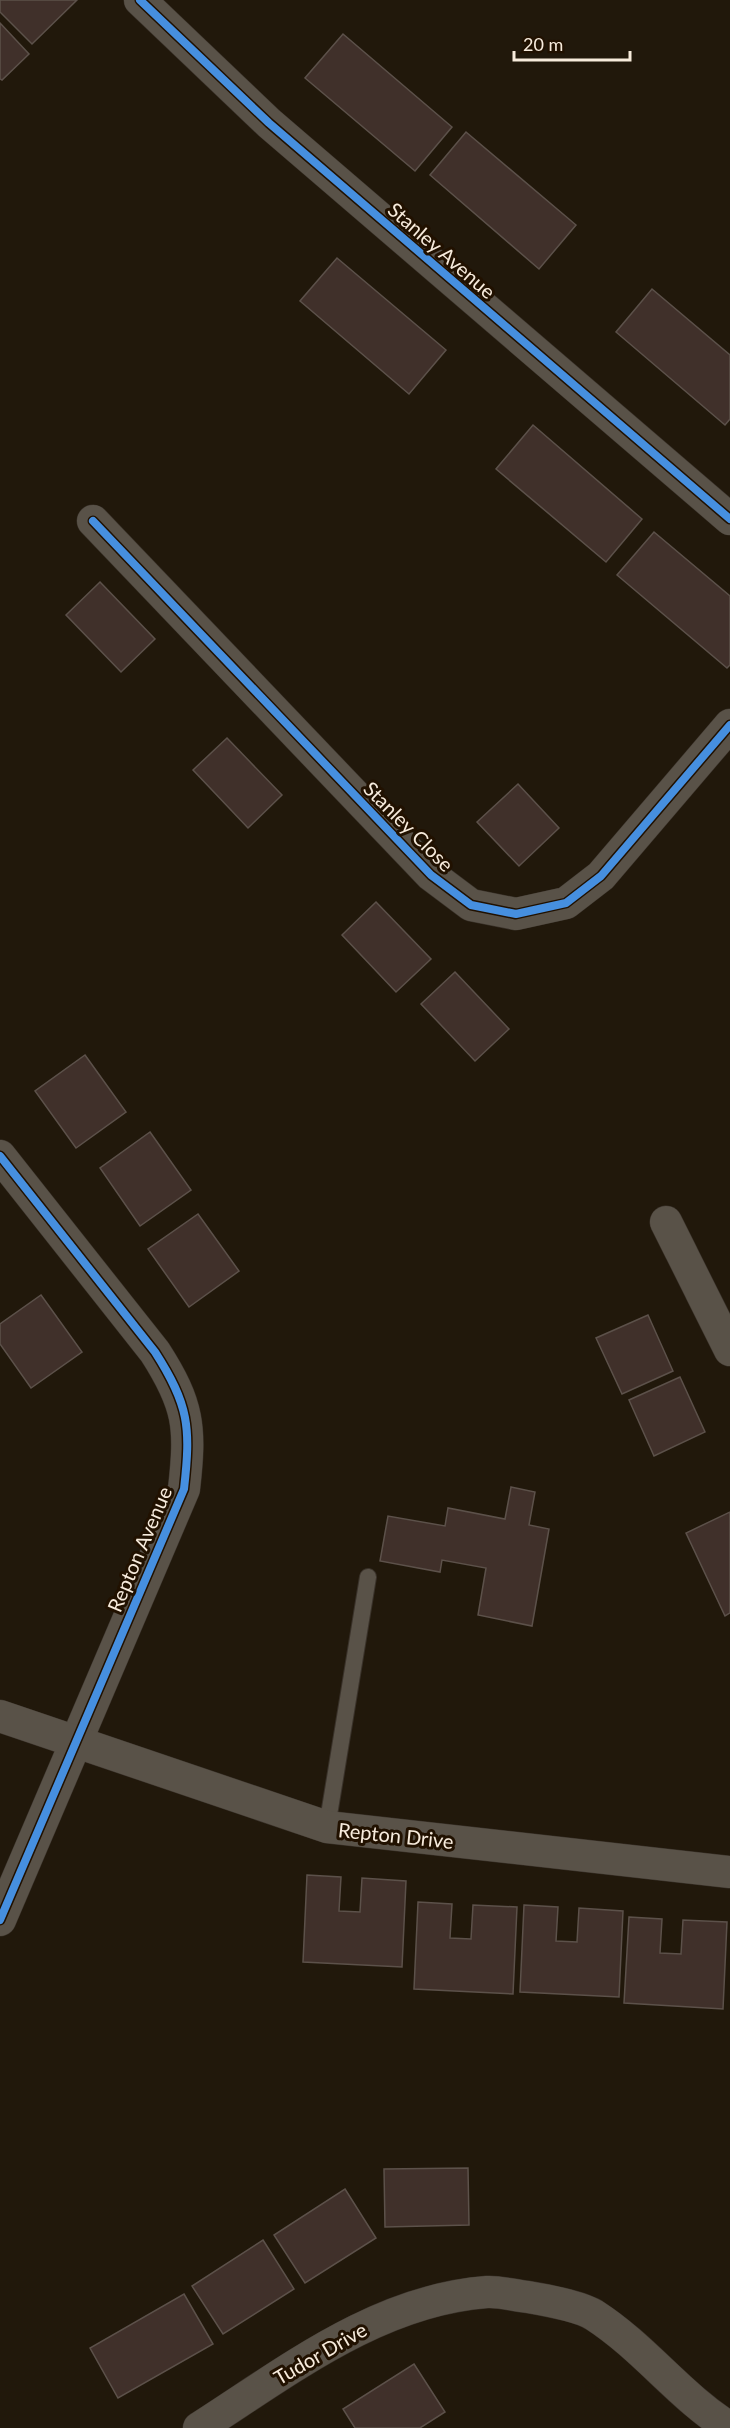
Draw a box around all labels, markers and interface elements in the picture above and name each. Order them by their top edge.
scale bar [514,24,630,62]
text: 20 m [523,33,563,55]
street label: Stanley Avenue [383,197,501,303]
street label: Stanley Close [359,776,459,876]
street label: Repton Avenue [102,1483,176,1615]
street label: Repton Drive [337,1817,455,1853]
street label: Tudor Drive [269,2317,371,2389]

